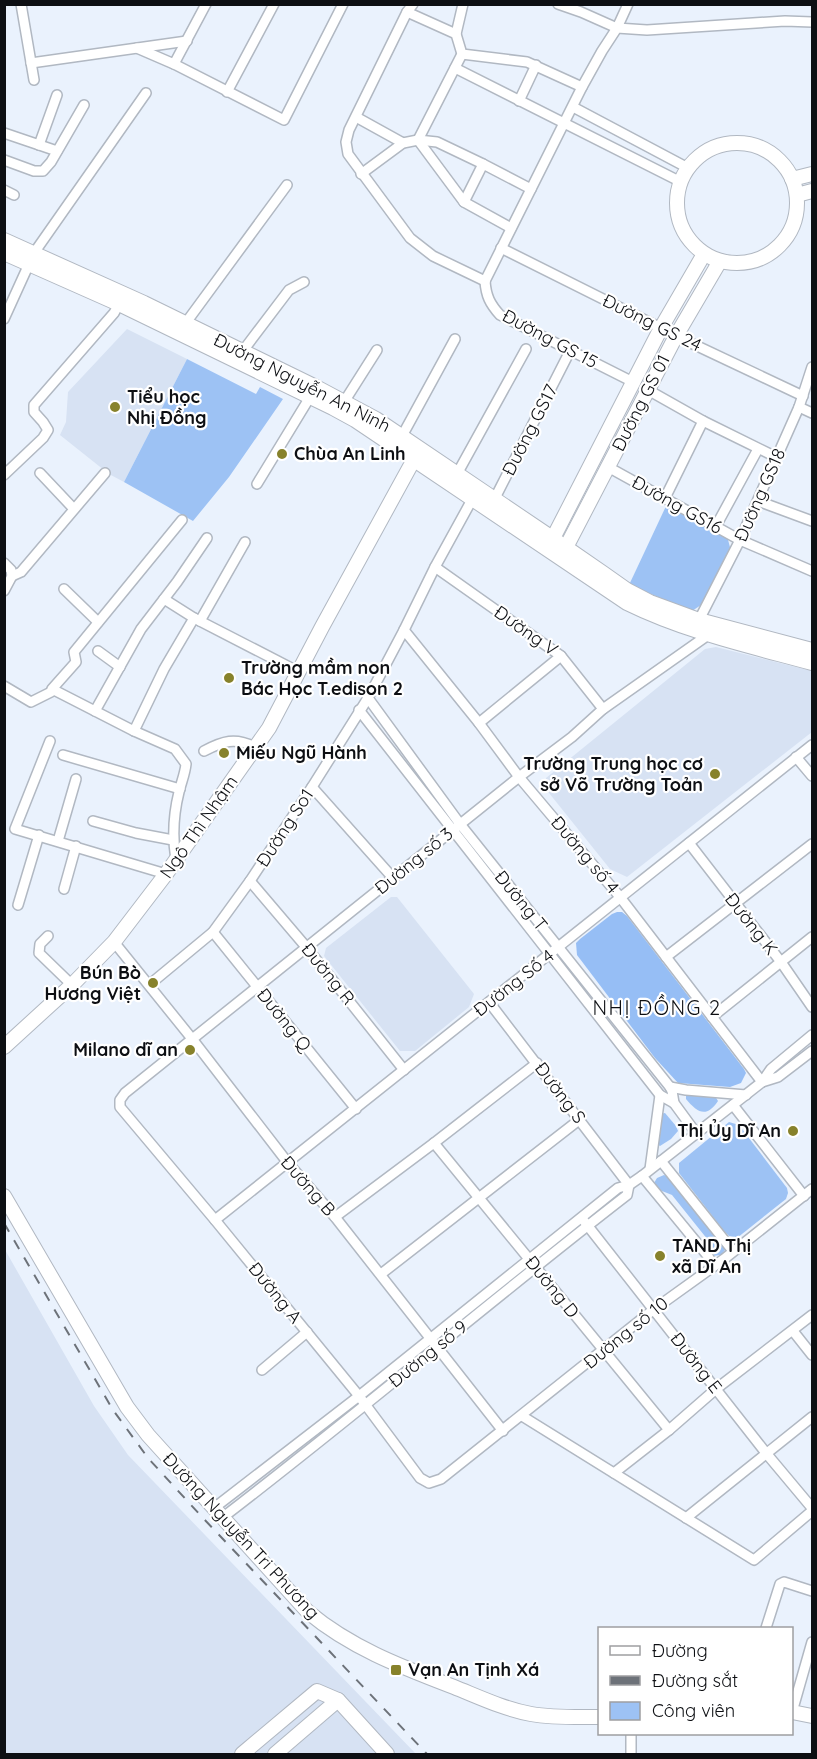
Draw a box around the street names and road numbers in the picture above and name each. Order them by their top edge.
street label: Đường GS 24 [599,289,706,356]
street label: Đường GS 15 [499,304,602,373]
street label: Đường Nguyễn An Ninh [210,328,394,437]
street label: Đường GS 01 [606,351,675,455]
street label: Đường GS17 [497,380,562,479]
street label: Đường GS18 [729,445,790,545]
street label: Đường GS16 [628,470,727,539]
street label: Đường V [490,600,563,661]
street label: Ngô Thì Nhậm [155,771,243,883]
street label: Đường So1 [251,784,318,871]
street label: Đường số 4 [546,811,625,898]
street label: Đường số 3 [370,822,458,899]
street label: Đường T [490,866,553,936]
street label: Đường K [720,888,783,959]
street label: Đường R [297,938,360,1009]
street label: Đường Số 4 [469,944,559,1021]
street label: Đường Q [252,983,317,1057]
street label: Đường S [530,1058,591,1128]
street label: Đường B [276,1151,341,1221]
street label: Đường D [520,1251,585,1323]
street label: Đường A [244,1257,307,1328]
street label: Đường số 10 [579,1292,673,1374]
street label: Đường số 9 [384,1315,472,1392]
street label: Đường E [666,1328,727,1398]
street label: Đường Nguyễn Tri Phương [158,1447,325,1624]

